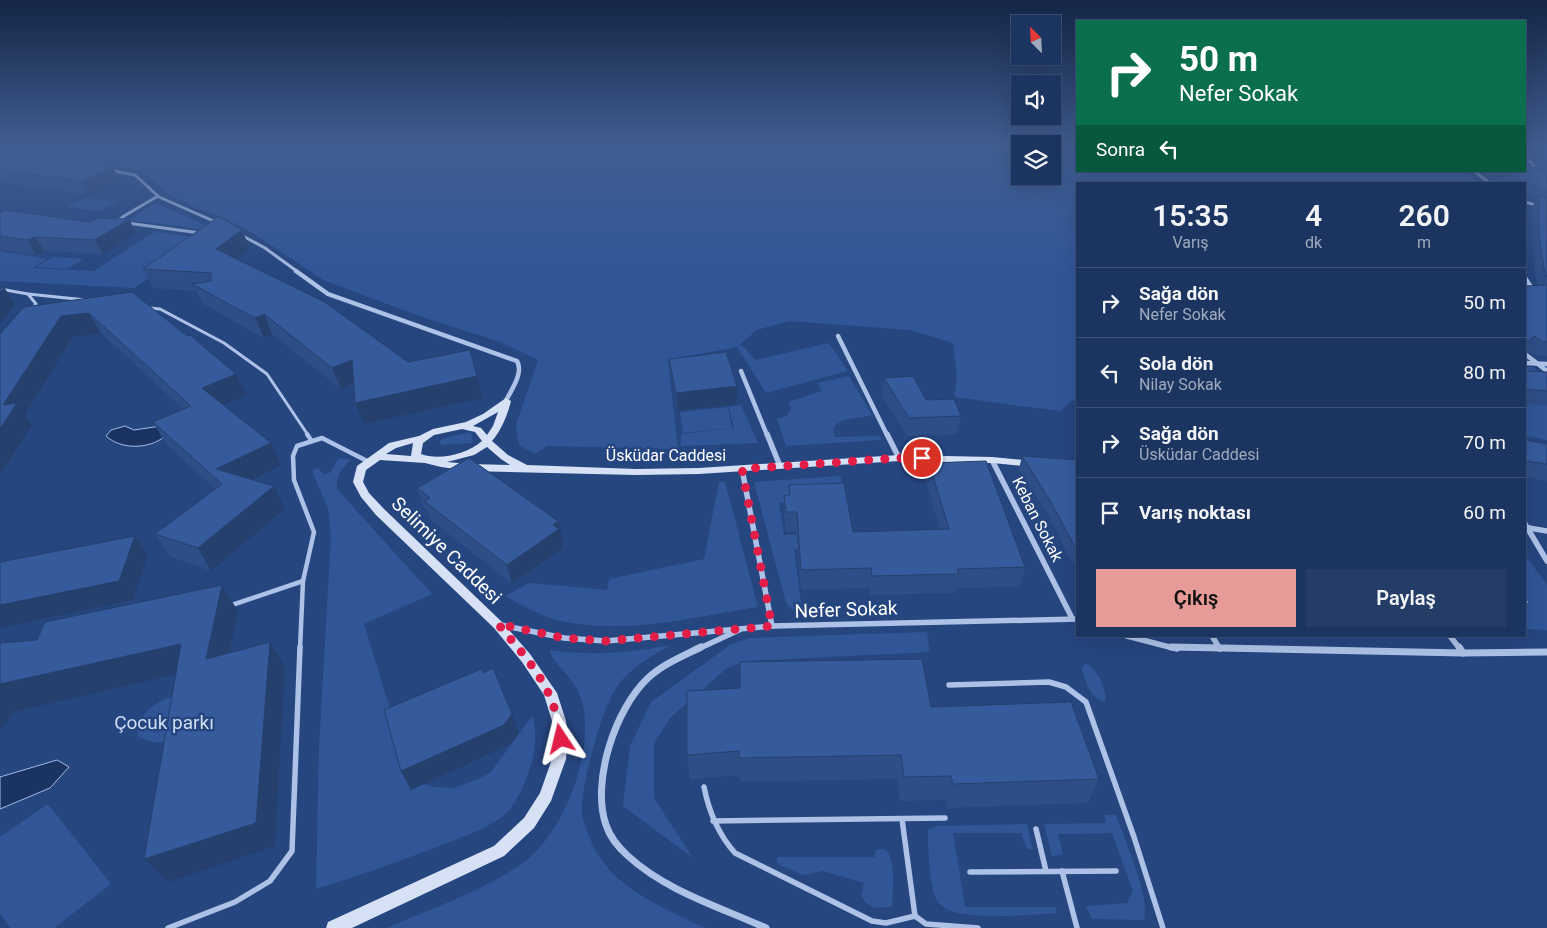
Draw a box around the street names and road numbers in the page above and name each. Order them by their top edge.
street label: Üsküdar Caddesi [606,446,726,465]
street label: Keban Sokak [1008,474,1067,565]
street label: Selimiye Caddesi [387,492,506,609]
street label: Nefer Sokak [794,596,898,623]

